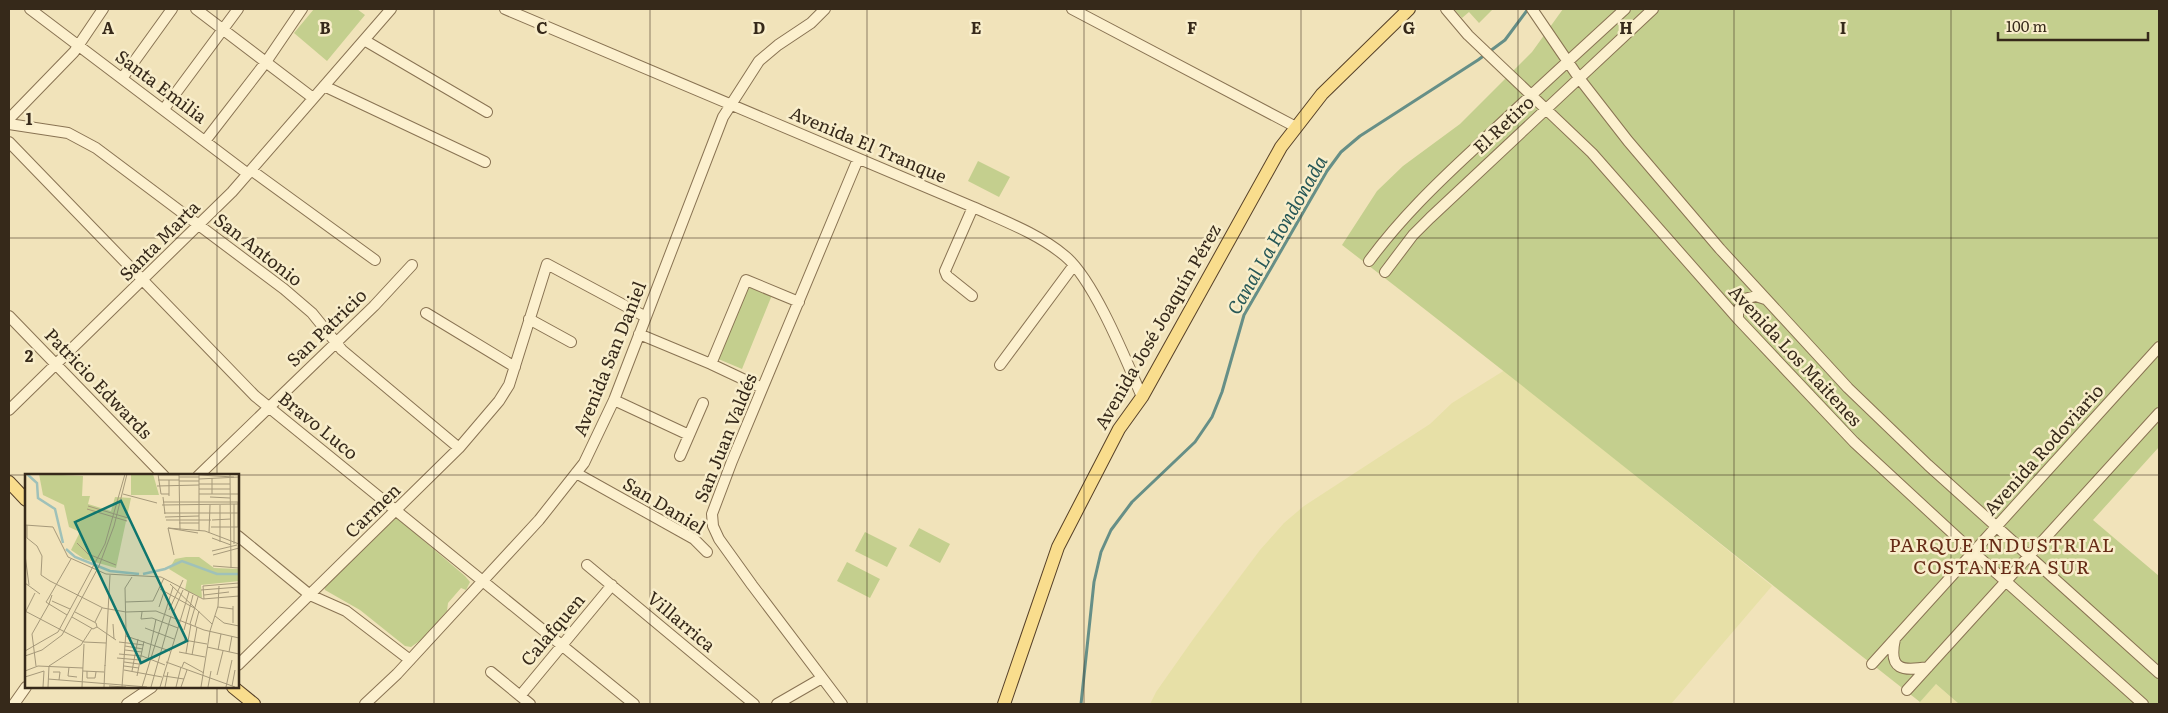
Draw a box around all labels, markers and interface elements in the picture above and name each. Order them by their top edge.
scale bar [1998,10,2148,42]
text: 100 m [2006,14,2047,37]
text: A [102,15,114,39]
text: B [319,15,331,39]
text: C [536,15,548,39]
text: D [753,15,765,39]
text: E [971,15,982,39]
text: F [1187,15,1197,39]
text: G [1403,15,1415,39]
text: H [1619,15,1633,39]
text: I [1840,15,1846,39]
street label: Santa Emilia [110,42,214,129]
street label: El Retiro [1466,89,1540,159]
street label: Avenida El Tranque [786,98,951,189]
text: 1 [26,106,33,130]
water label: Canal La Hondonada [1219,150,1333,319]
street label: Santa Marta [112,193,206,286]
street label: San Antonio [209,206,309,292]
street label: Avenida José Joaquín Pérez [1087,218,1227,434]
street label: Avenida San Daniel [565,277,652,440]
street label: Avenida Los Maitenes [1723,278,1869,432]
street label: San Patricio [280,282,372,372]
street label: Patricio Edwards [39,321,159,445]
text: 2 [25,343,34,367]
street label: San Juan Valdés [686,369,763,506]
street label: Avenida Rodoviario [1976,377,2109,521]
street label: Bravo Luco [273,384,365,465]
street label: San Daniel [618,469,711,540]
inset map [25,474,239,688]
street label: Carmen [338,476,406,544]
district label: PARQUE INDUSTRIAL COSTANERA SUR [1889,530,2115,580]
street label: Villarrica [642,584,722,658]
street label: Calafquen [513,587,590,671]

